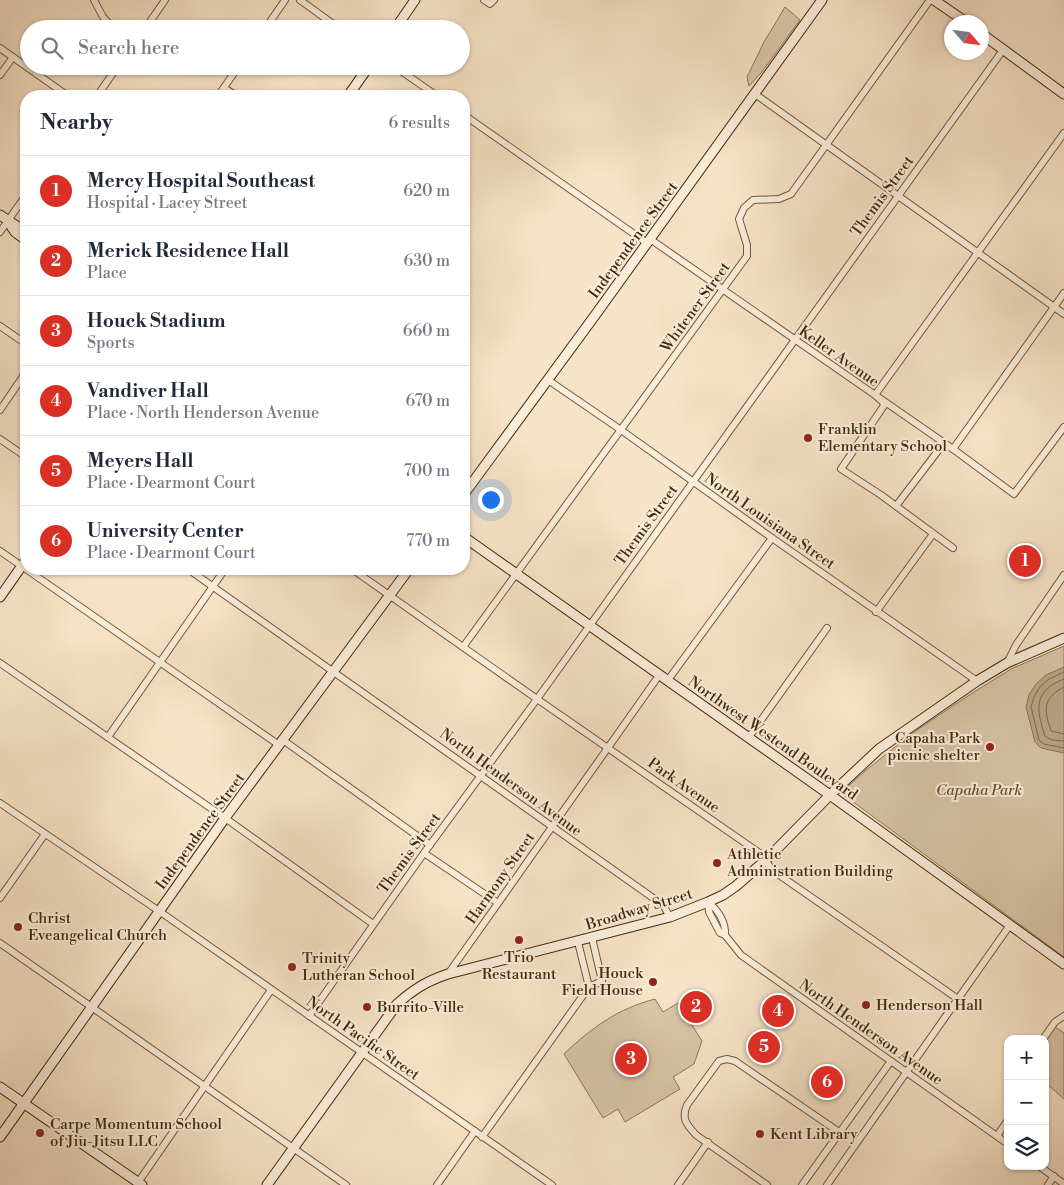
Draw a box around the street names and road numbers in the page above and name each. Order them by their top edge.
street label: Themis Street [847,152,918,240]
street label: Independence Street [585,178,683,302]
street label: Whitener Street [656,258,735,357]
street label: Keller Avenue [795,322,883,391]
street label: North Louisiana Street [701,469,839,574]
street label: Themis Street [611,481,682,569]
street label: Northwest Westend Boulevard [684,672,862,805]
street label: North Henderson Avenue [436,724,586,840]
street label: Park Avenue [644,754,723,817]
street label: Independence Street [152,769,250,893]
street label: Themis Street [374,809,445,897]
street label: Harmony Street [462,828,540,928]
street label: Broadway Street [583,884,695,935]
street label: North Henderson Avenue [795,975,946,1089]
street label: North Pacific Street [302,992,424,1085]

